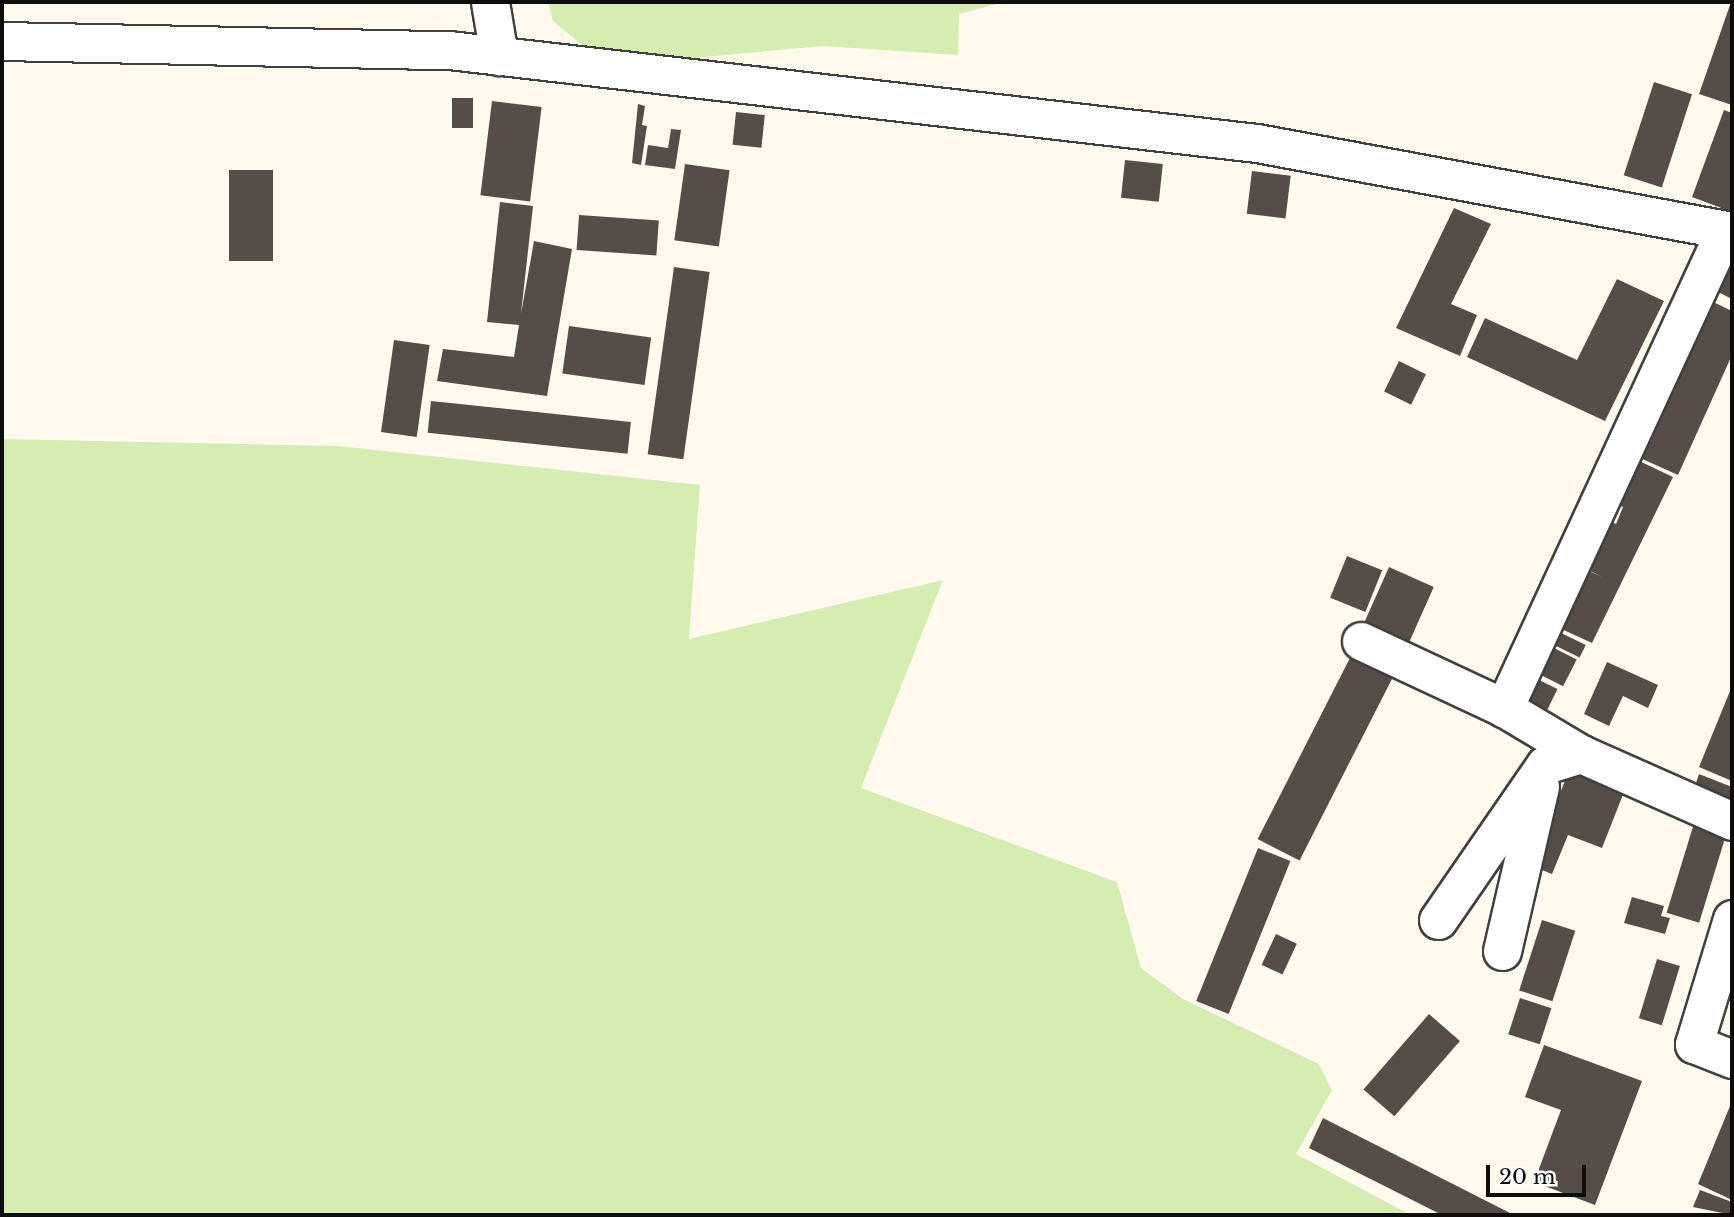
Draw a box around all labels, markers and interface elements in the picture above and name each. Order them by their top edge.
scale bar [1489,1150,1589,1194]
text: 20 m [1499,1164,1556,1190]

